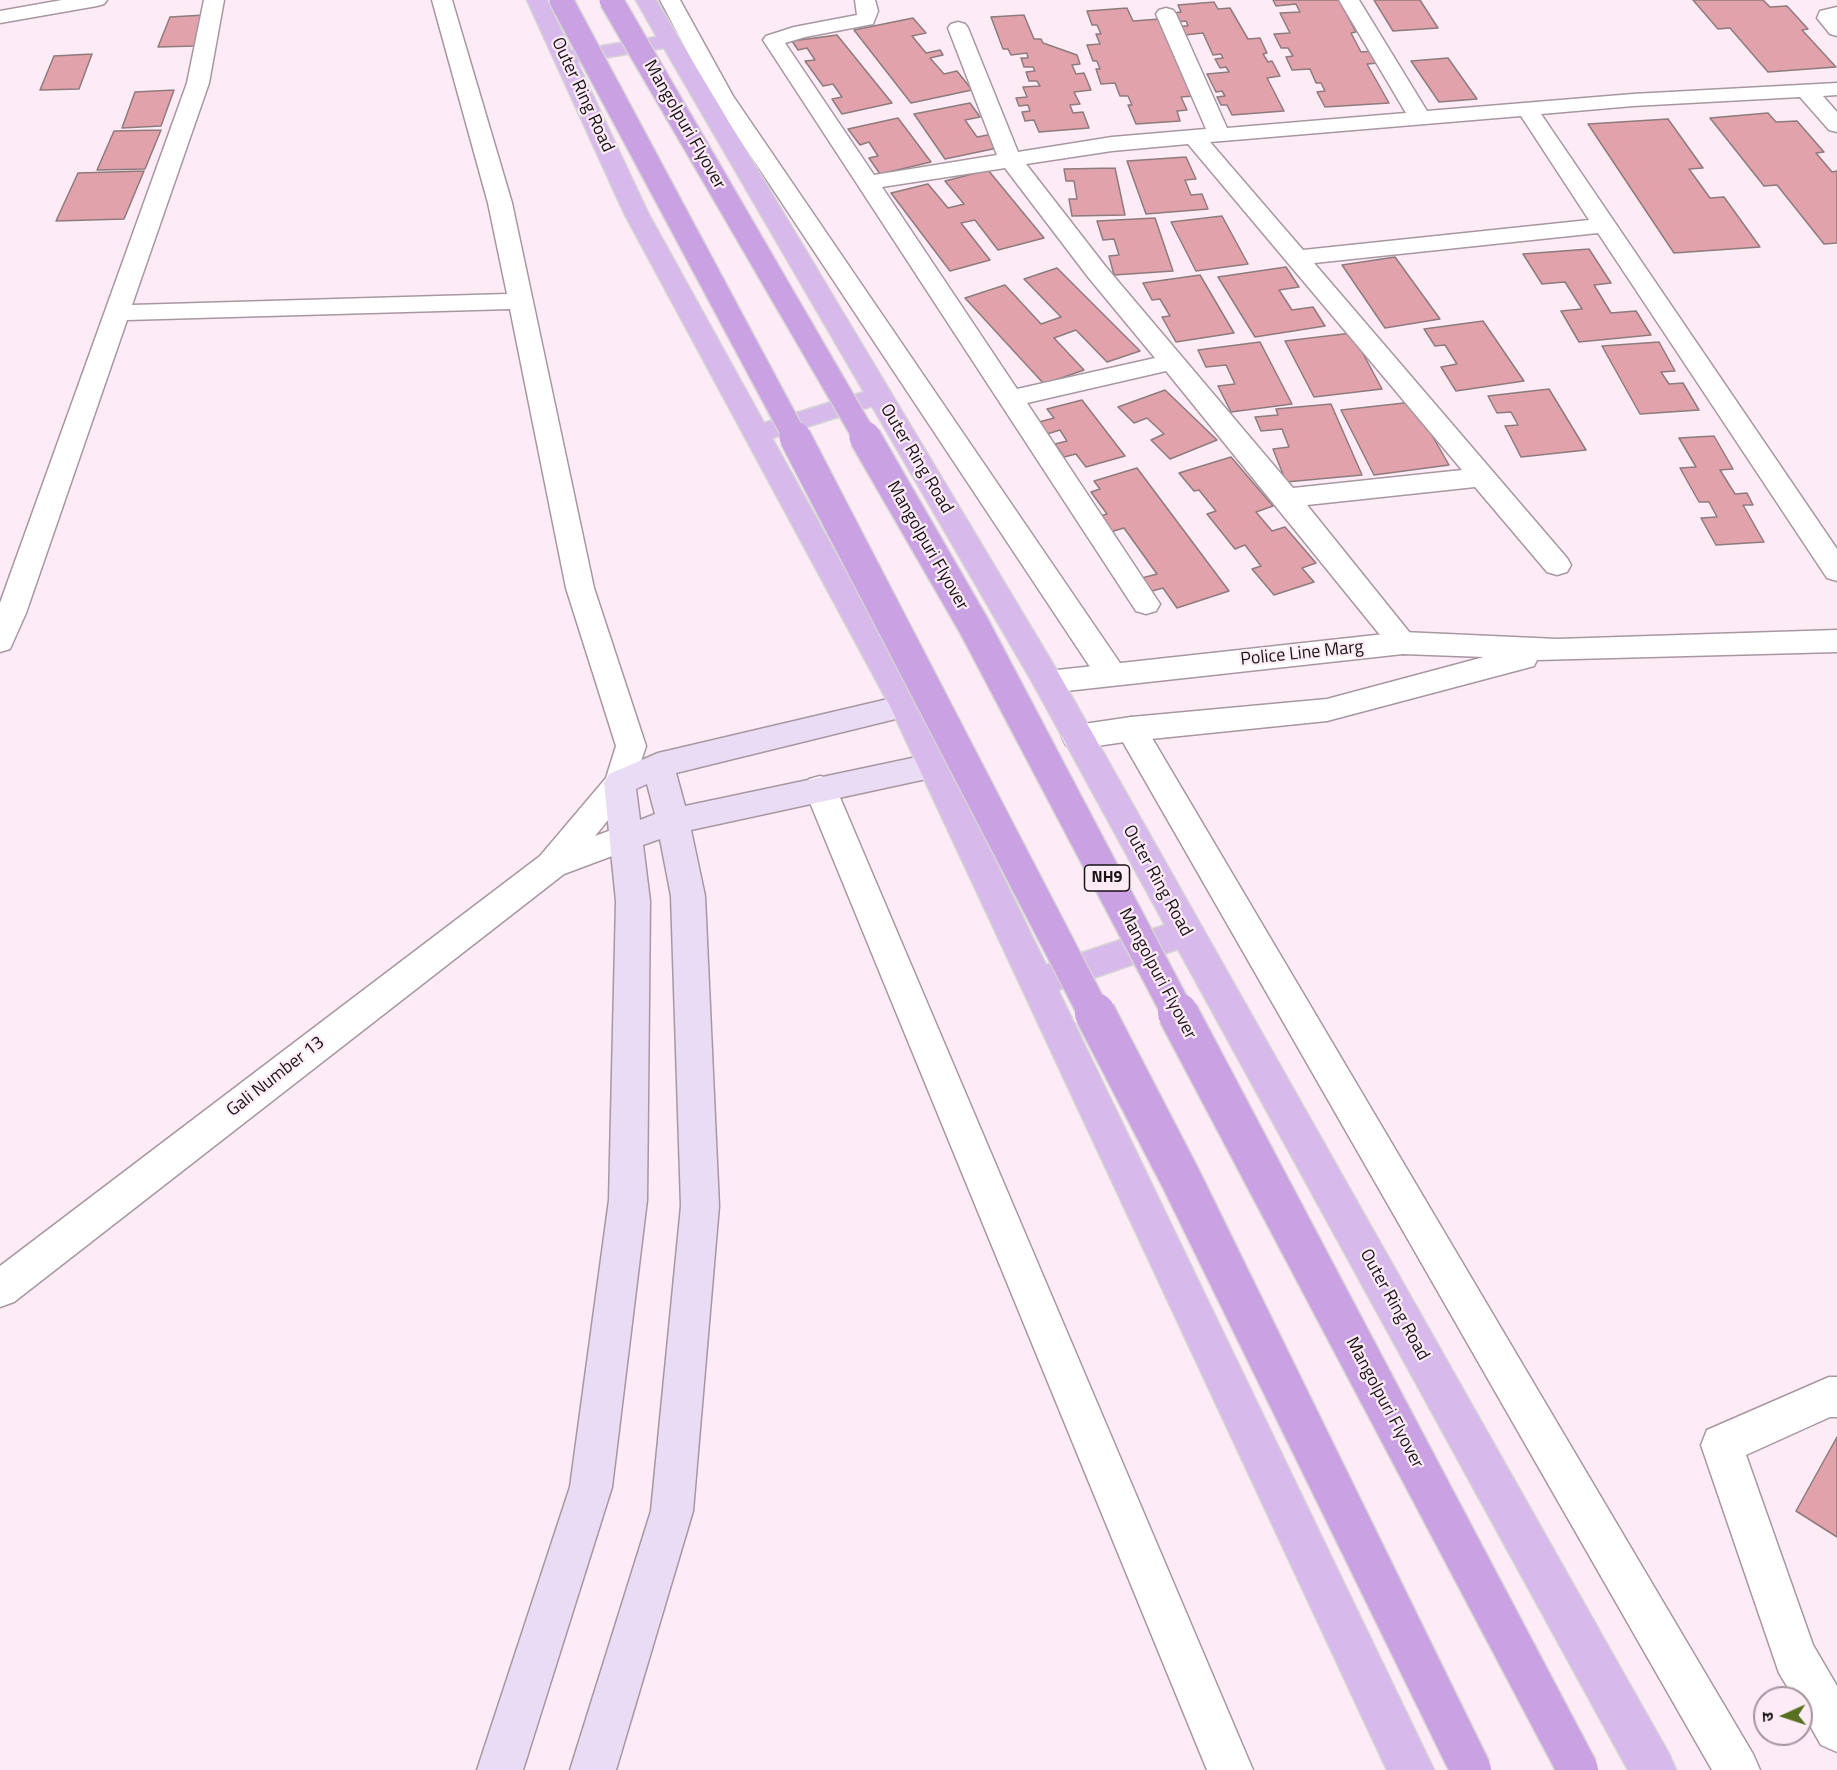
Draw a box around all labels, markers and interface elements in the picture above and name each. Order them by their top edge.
street label: Outer Ring Road [546,34,618,156]
street label: Mangolpuri Flyover [638,57,730,193]
street label: Outer Ring Road [875,400,957,518]
street label: Mangolpuri Flyover [881,478,973,614]
street label: Police Line Marg [1239,637,1365,671]
street label: Outer Ring Road [1118,822,1196,940]
road number: NH9 [1084,865,1130,891]
street label: Mangolpuri Flyover [1113,905,1201,1043]
street label: Gali Number 13 [223,1032,329,1122]
street label: Outer Ring Road [1355,1246,1433,1364]
street label: Mangolpuri Flyover [1340,1334,1428,1472]
north arrow [1753,1686,1813,1746]
text: उ [1755,1712,1779,1722]

